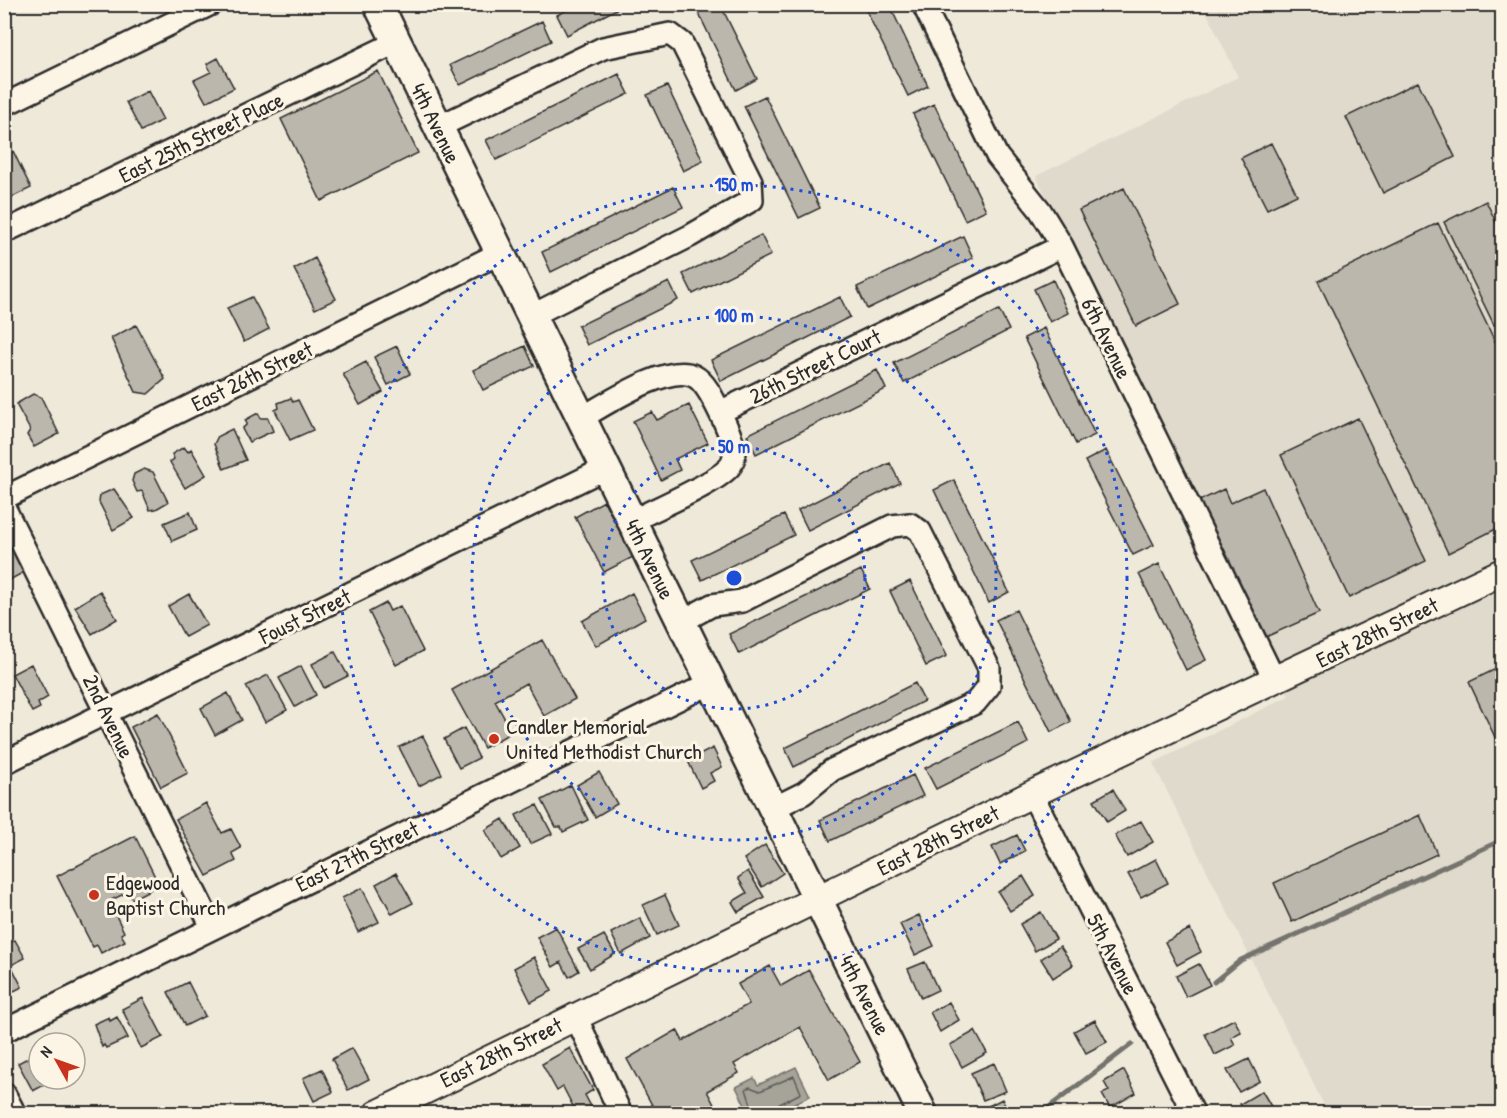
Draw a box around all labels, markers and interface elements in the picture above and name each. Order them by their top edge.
street label: 4th Avenue [404,78,468,168]
street label: East 25th Street Place [114,84,288,190]
text: 150 m [715,172,753,197]
street label: 6th Avenue [1075,293,1140,384]
text: 100 m [714,303,754,328]
street label: 26th Street Court [744,321,886,411]
street label: East 26th Street [186,333,318,418]
text: 50 m [718,434,750,459]
street label: 4th Avenue [618,514,682,604]
centre of rings [724,568,744,588]
street label: Foust Street [253,581,356,651]
street label: East 28th Street [1311,589,1443,674]
street label: 2nd Avenue [76,669,142,763]
place label: Candler Memorial United Methodist Church [506,711,701,766]
marker: Candler Memorial United Methodist Church [487,732,501,746]
street label: East 28th Street [872,797,1004,882]
street label: East 27th Street [290,813,424,899]
place label: Edgewood Baptist Church [106,867,225,922]
marker: Edgewood Baptist Church [87,888,101,902]
street label: 5th Avenue [1080,908,1146,1000]
street label: 4th Avenue [832,950,898,1040]
street label: East 28th Street [435,1009,567,1094]
north arrow [27,1031,87,1091]
text: N [34,1041,57,1062]

